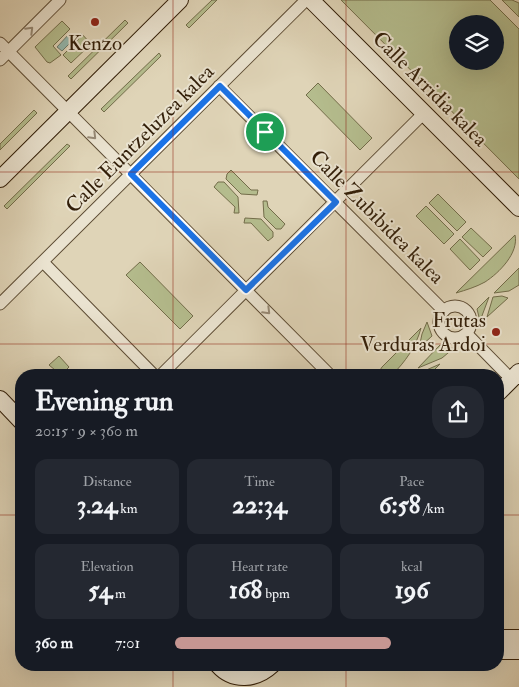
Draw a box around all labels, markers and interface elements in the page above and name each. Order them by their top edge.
map controls [449,15,504,70]
button: layers [449,15,504,70]
marker: Kenzo [89,16,101,28]
street label: Calle Arridia kalea [367,26,494,153]
one-way arrow [24,27,33,36]
place label: Kenzo [68,30,122,57]
street label: Calle Euntzeluzea kalea [60,59,220,219]
pin [244,111,286,153]
icon: arrive [251,118,279,146]
one-way arrow [87,130,96,139]
street label: Calle Zubibidea kalea [304,144,450,290]
one-way arrow [261,305,270,314]
place label: Frutas Verduras Ardoi [360,307,486,358]
marker: Frutas Verduras Ardoi [490,326,502,338]
text: Evening run [35,384,173,419]
button: share [432,386,484,438]
text: 20:15 · 9 × 360 m [35,421,138,441]
text: Distance [83,473,132,490]
text: Time [244,473,275,490]
text: Pace [399,473,424,490]
text: 3.24 [77,490,117,521]
text: 22:34 [232,490,287,521]
text: 6:58 [379,490,421,521]
text: km [117,500,138,517]
text: /km [421,500,445,517]
text: Elevation [80,558,134,575]
text: Heart rate [231,558,288,575]
text: kcal [401,558,423,575]
text: 54 [88,575,112,606]
text: 168 [229,575,262,606]
text: 196 [395,575,429,606]
text: m [112,585,126,602]
text: bpm [262,585,290,602]
text: 360 m [35,633,73,653]
text: 7:01 [115,633,140,653]

